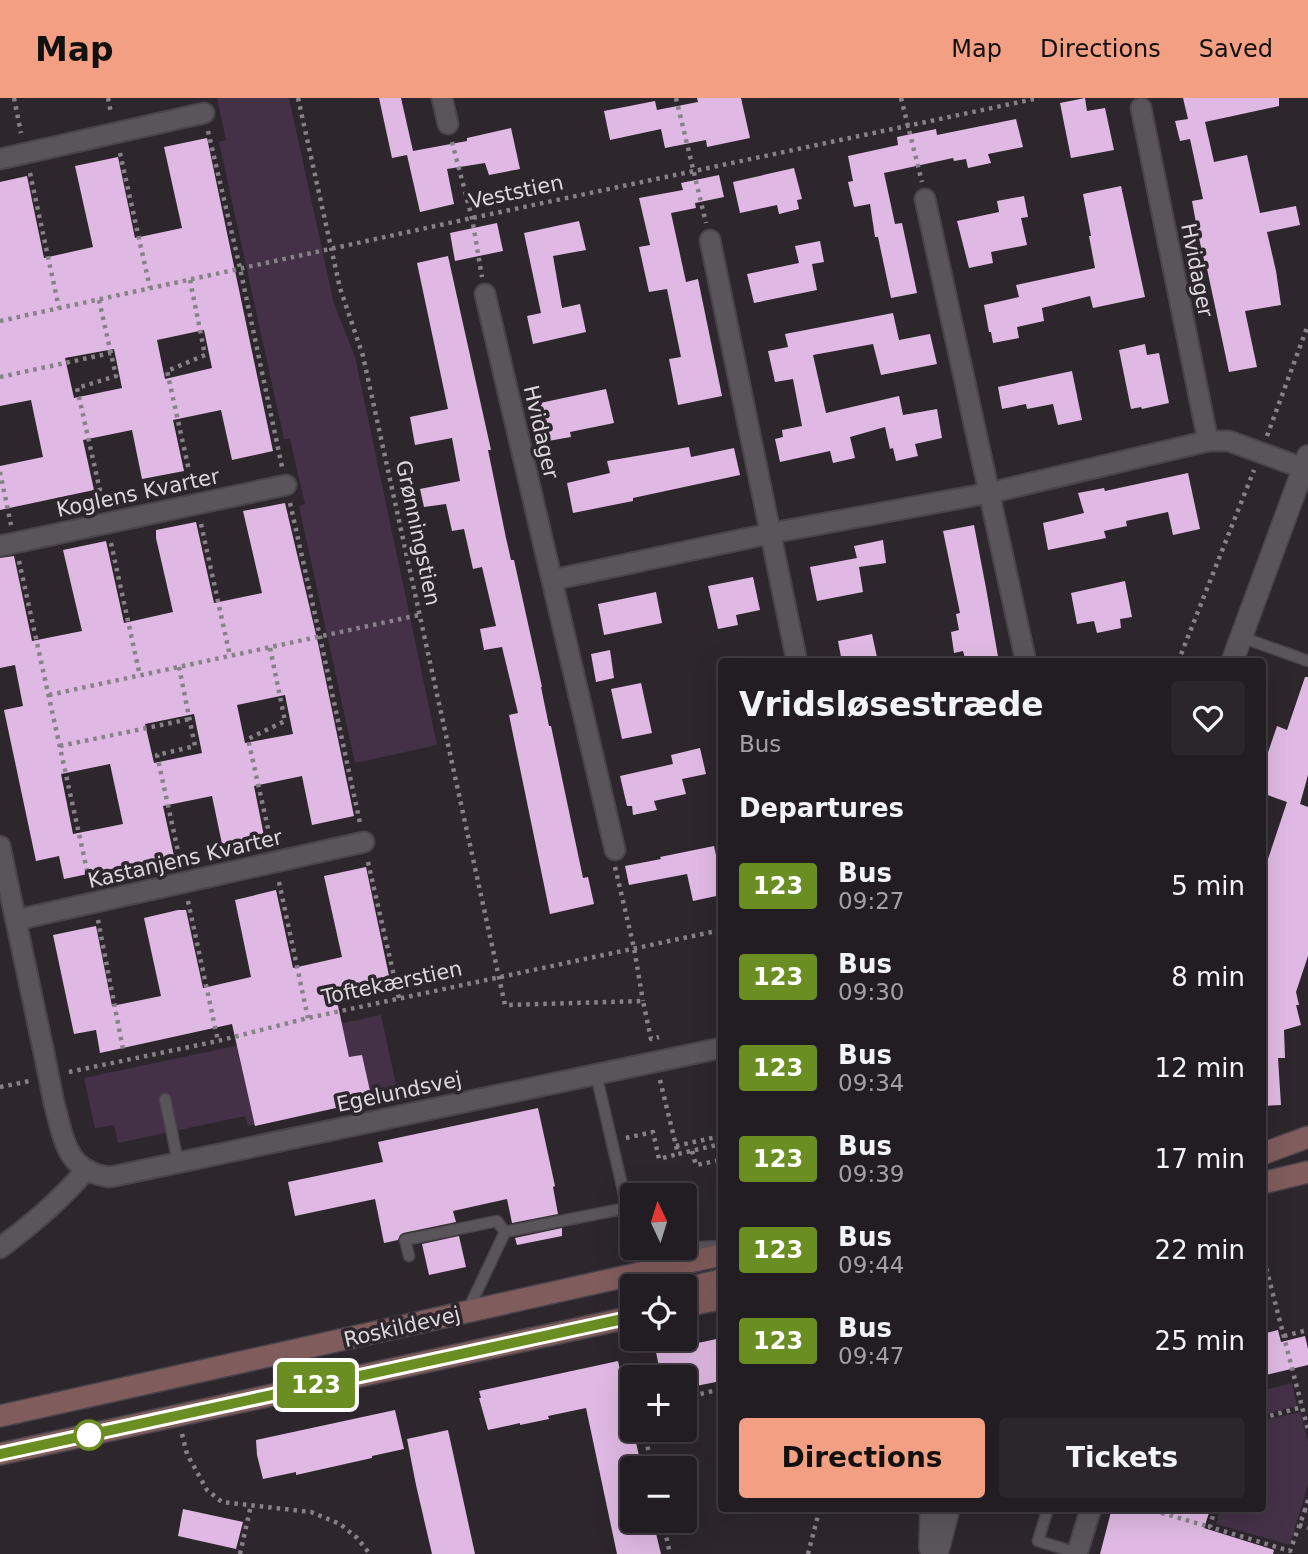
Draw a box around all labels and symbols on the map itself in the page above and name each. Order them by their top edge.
street label: Veststien [467,170,565,214]
street label: Hvidager [1176,221,1218,319]
street label: Hvidager [519,383,563,481]
street label: Grønningstien [391,458,445,608]
street label: Koglens Kvarter [54,464,222,522]
street label: Kastanjens Kvarter [85,825,285,893]
street label: Toftekærstien [319,956,464,1010]
street label: Egelundsvej [334,1067,464,1117]
north arrow [620,1183,696,1260]
street label: Roskildevej [341,1302,463,1352]
line badge: 123 [276,1362,356,1408]
unlabelled marker [74,1420,104,1450]

